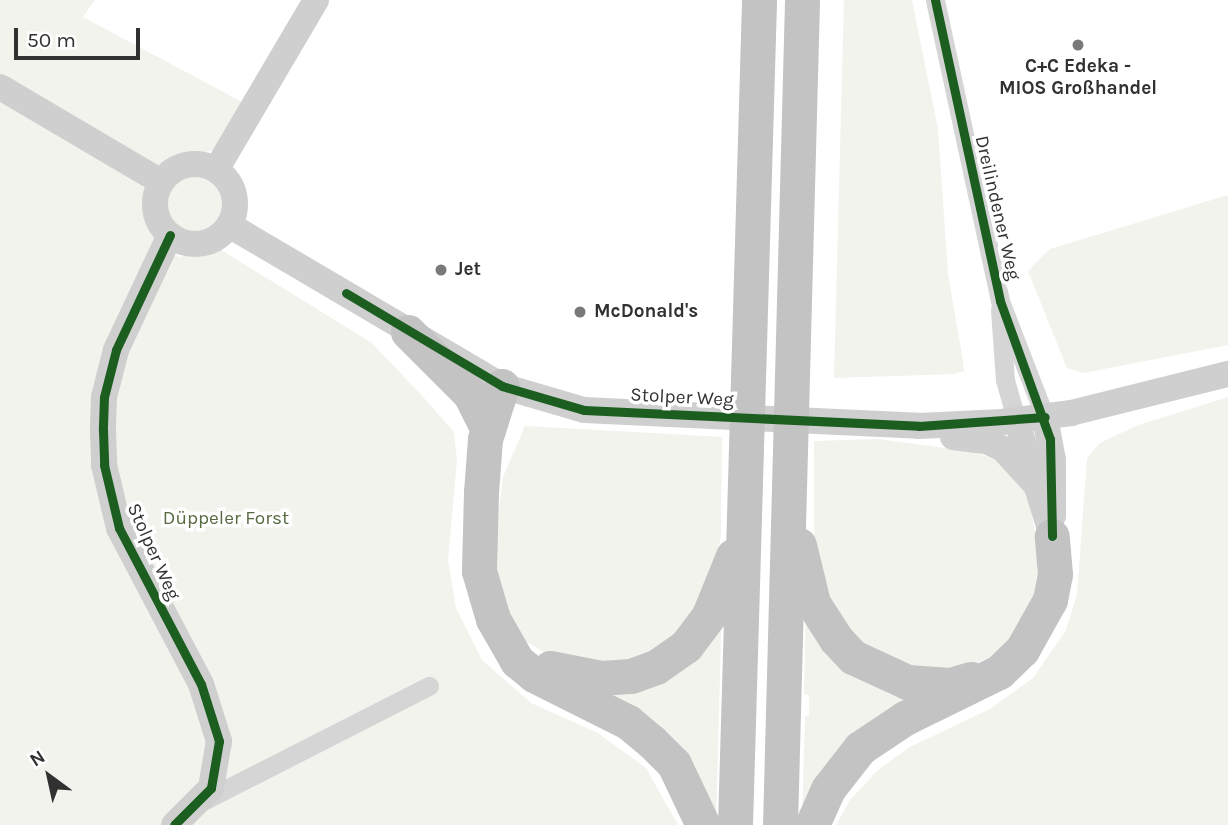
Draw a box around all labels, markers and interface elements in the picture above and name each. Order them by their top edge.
scale bar [18,14,144,58]
text: 50 m [27,28,76,52]
marker: C+C Edeka - MIOS Großhandel [1070,37,1086,53]
place label: C+C Edeka - MIOS Großhandel [999,56,1157,100]
street label: Dreilindener Weg [969,133,1025,283]
place label: Jet [455,259,481,281]
marker: Jet [433,262,449,278]
place label: McDonald's [594,301,698,323]
marker: McDonald's [572,304,588,320]
street label: Stolper Weg [630,384,734,412]
street label: Stolper Weg [122,500,184,604]
park label: Düppeler Forst [163,508,289,530]
north arrow [14,741,84,811]
text: N [26,745,49,771]

